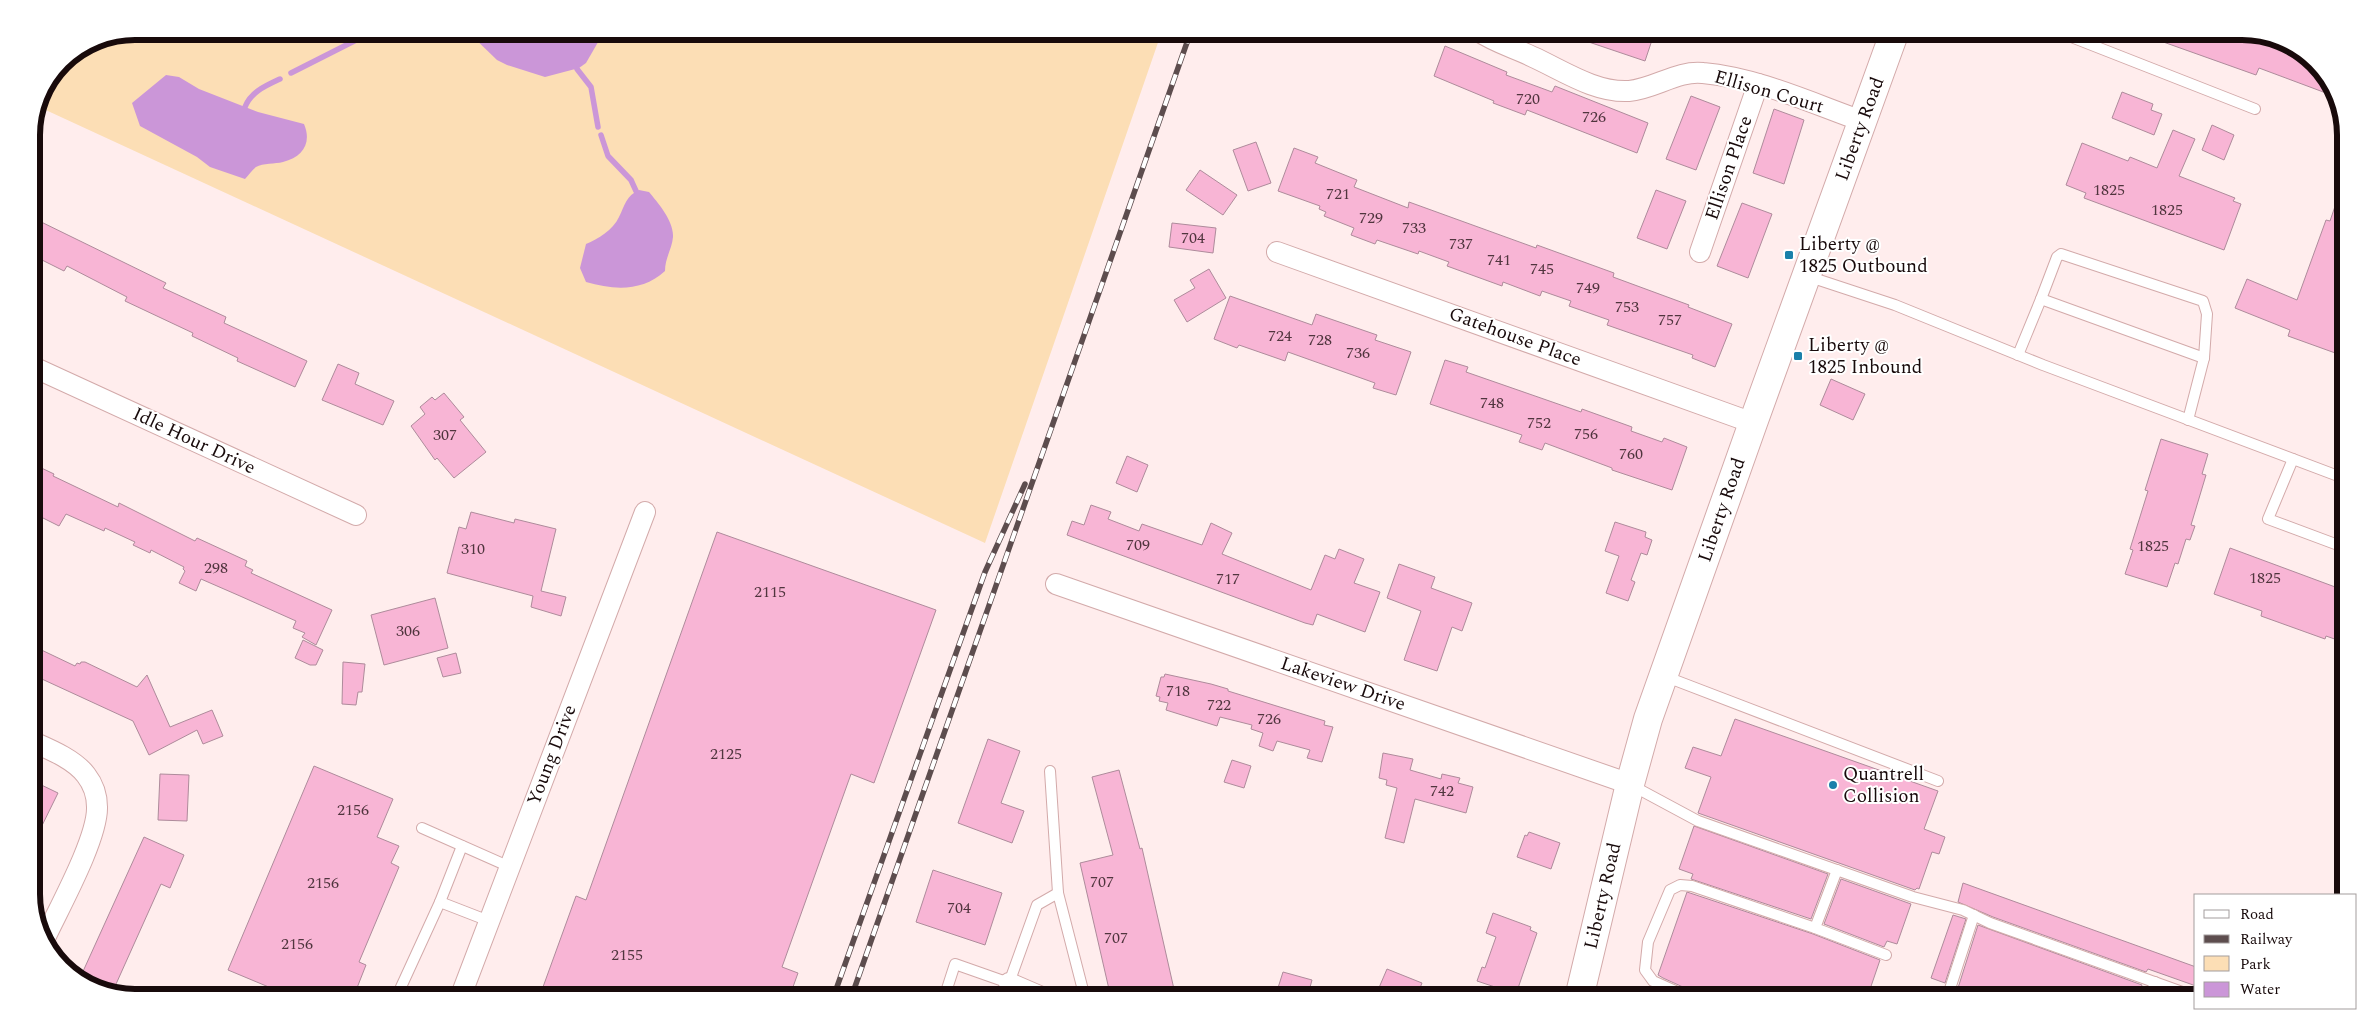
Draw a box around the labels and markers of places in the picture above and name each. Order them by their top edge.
place label: Liberty @ 1825 Outbound [1799,230,1928,281]
marker: Liberty @ 1825 Outbound [1783,249,1795,261]
place label: Liberty @ 1825 Inbound [1808,331,1922,382]
marker: Liberty @ 1825 Inbound [1792,350,1804,362]
place label: Quantrell Collision [1843,760,1924,811]
marker: Quantrell Collision [1827,779,1839,791]

